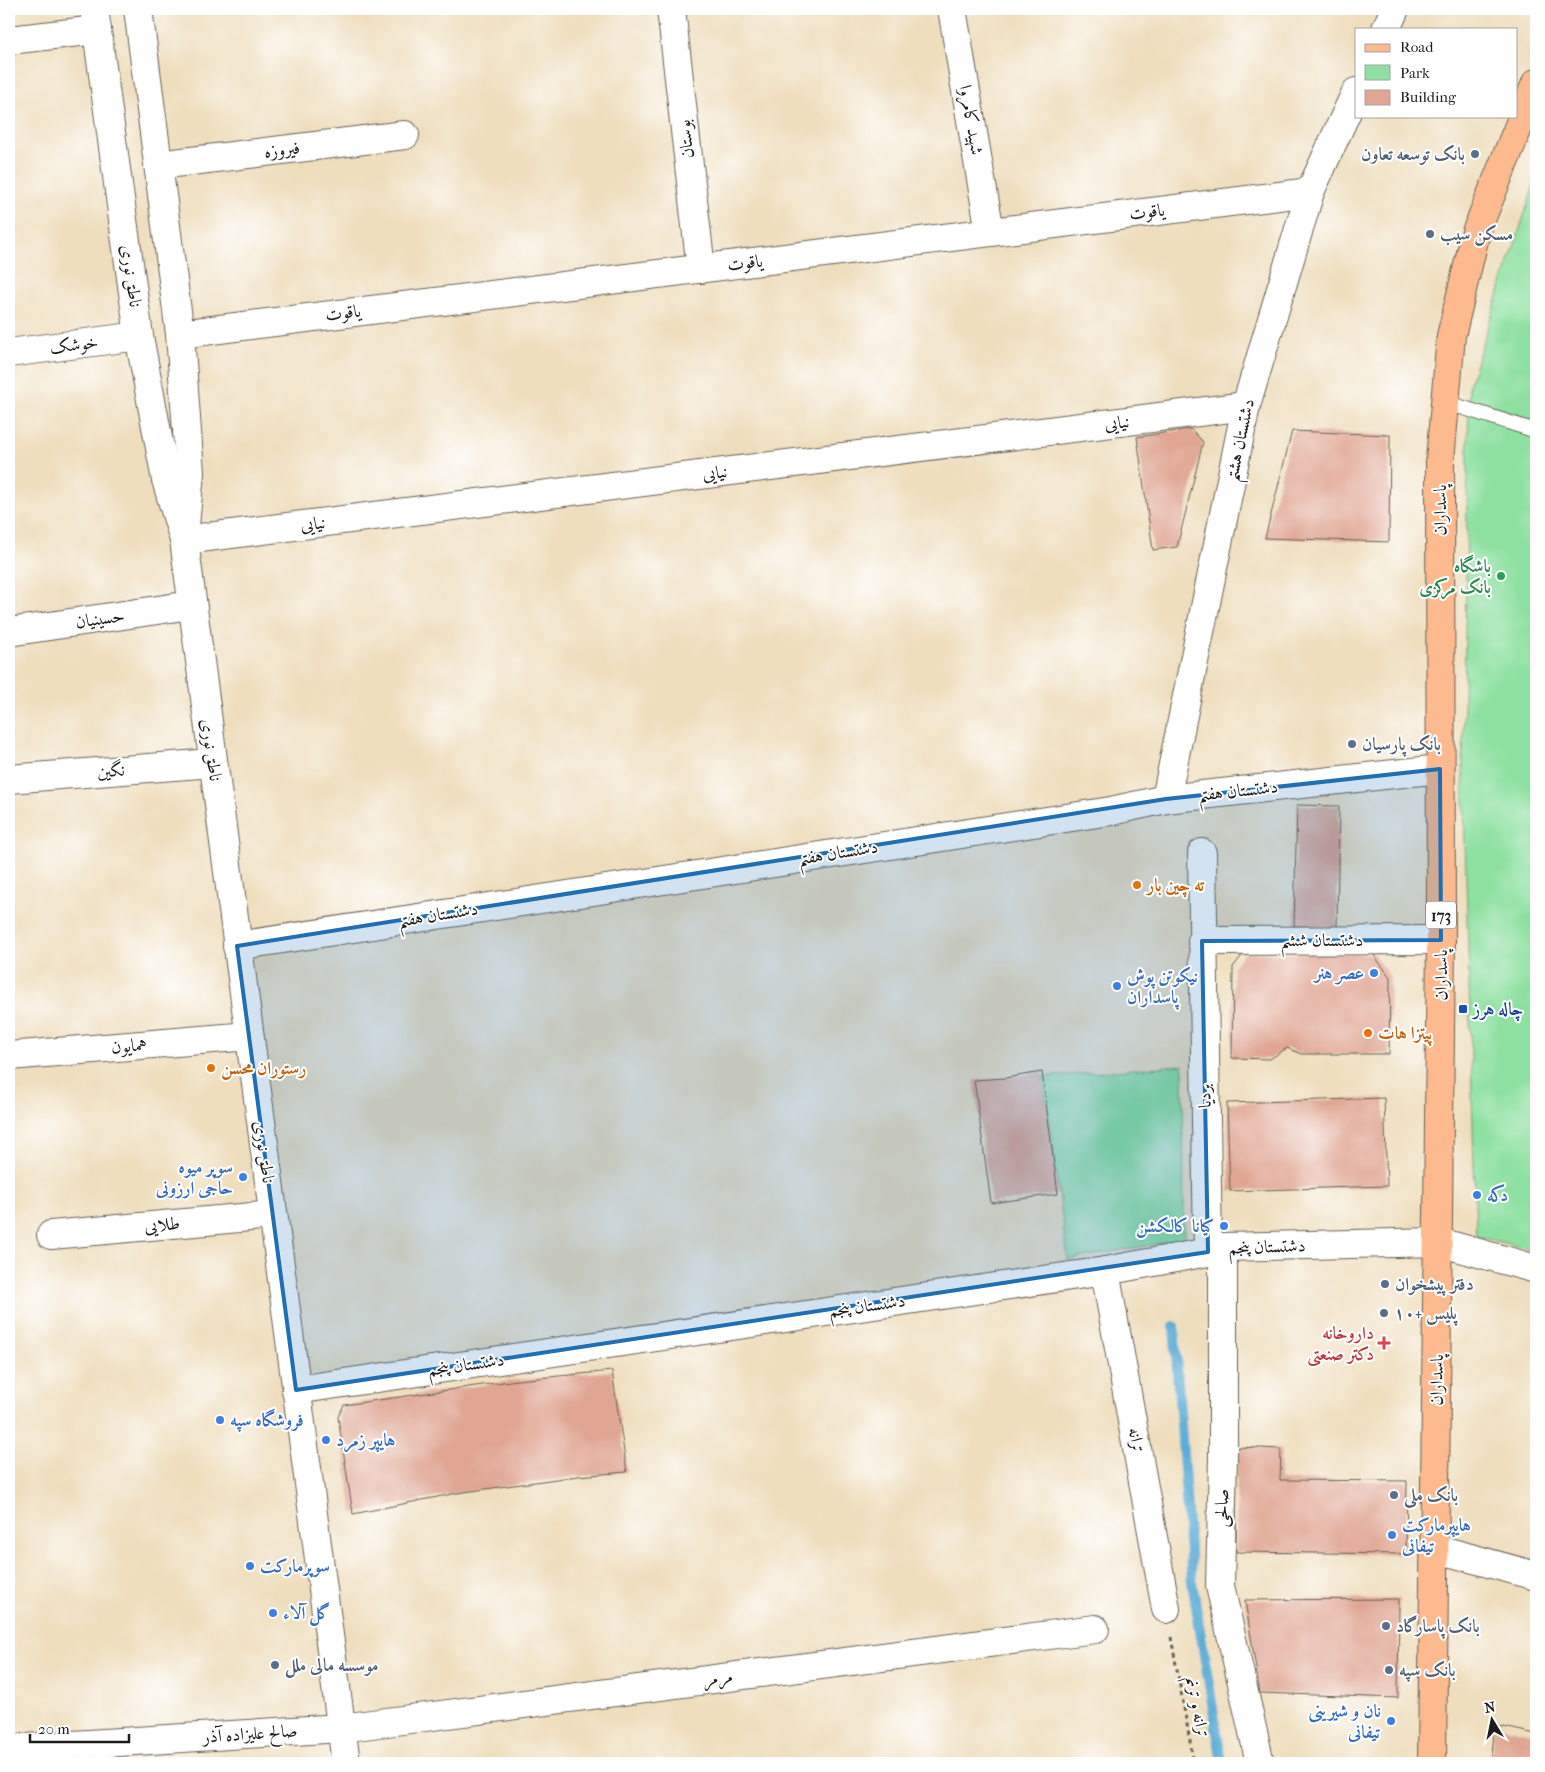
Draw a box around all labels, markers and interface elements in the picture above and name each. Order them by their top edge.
legend [1355,28,1518,118]
text: Road [1400,38,1434,56]
text: Park [1400,64,1430,82]
street label: شهید کامروا [953,83,988,157]
text: Building [1400,88,1457,106]
street label: بوستان [674,119,698,159]
street label: فیروزه [263,137,301,163]
place label: بانک توسعه تعاون [1361,144,1465,165]
marker: بانک توسعه تعاون [1469,148,1481,160]
street label: یاقوت [1128,199,1168,225]
place label: مسکن سیب [1440,224,1513,246]
marker: مسکن سیب [1424,228,1436,240]
street label: ناطق نوری [116,243,146,309]
street label: یاقوت [726,250,766,276]
street label: یاقوت [324,300,364,326]
street label: خوشک [49,332,99,358]
street label: دشتستان هشتم [1221,397,1266,485]
street label: نیایی [1103,411,1131,436]
street label: نیایی [701,461,729,486]
street label: پاسداران [1430,483,1453,536]
street label: نیایی [299,512,327,537]
place label: باشگاه بانک مرکزی [1419,554,1491,600]
marker: باشگاه بانک مرکزی [1495,570,1507,582]
street label: حسینیان [74,605,126,633]
street label: ناطق نوری [196,717,226,783]
place label: بانک پارسیان [1362,734,1441,757]
marker: بانک پارسیان [1346,738,1358,750]
street label: نگین [96,758,126,782]
street label: دشتستان هفتم [1197,776,1280,813]
street label: دشتستان هفتم [797,836,881,877]
place label: ته چین بار [1145,875,1205,898]
marker: ته چین بار [1131,879,1143,891]
street label: دشتستان هفتم [397,898,481,939]
road number: 173 [1426,902,1456,928]
street label: دشتستان ششم [1281,930,1363,958]
street label: پاسداران [1431,948,1454,1001]
place label: عصر هنر [1312,963,1364,985]
place label: نیکوتن پوش پاسداران [1127,966,1198,1010]
marker: عصر هنر [1368,967,1380,979]
marker: نیکوتن پوش پاسداران [1111,980,1123,992]
place label: چاله هرز [1471,999,1523,1022]
marker: چاله هرز [1457,1003,1469,1015]
place label: پیتزا هات [1378,1023,1433,1046]
marker: پیتزا هات [1362,1027,1374,1039]
street label: همایون [110,1034,148,1058]
place label: رستوران محسن [221,1058,306,1080]
marker: رستوران محسن [205,1062,217,1074]
street label: بردیا [1194,1084,1216,1108]
street label: ناطق نوری [249,1119,279,1185]
place label: سوپر میوه حاجی ارزونی [155,1157,233,1199]
marker: سوپر میوه حاجی ارزونی [237,1171,249,1183]
place label: دکه [1487,1184,1508,1206]
marker: دکه [1471,1189,1483,1201]
street label: طلایی [143,1213,181,1238]
place label: کیانا کالکشن [1136,1216,1214,1238]
marker: کیانا کالکشن [1218,1220,1230,1232]
street label: دشتستان پنجم [1228,1235,1306,1265]
place label: دفتر پیشخوان [1395,1274,1474,1296]
marker: دفتر پیشخوان [1379,1278,1391,1290]
street label: دشتستان پنجم [827,1290,908,1328]
place label: پلیس +۱۰ [1394,1303,1458,1326]
marker: پلیس +۱۰ [1378,1307,1390,1319]
place label: داروخانه دکتر صنعتی [1307,1323,1374,1367]
marker: داروخانه دکتر صنعتی [1378,1337,1390,1349]
street label: دشتستان پنجم [426,1349,507,1387]
street label: پاسداران [1426,1352,1450,1406]
place label: فروشگاه سپه [230,1408,304,1432]
marker: فروشگاه سپه [214,1414,226,1426]
street label: ترانه [1123,1426,1149,1454]
place label: هایپر زمرد [336,1430,395,1453]
marker: هایپر زمرد [320,1434,332,1446]
place label: بانک ملی [1403,1485,1458,1509]
street label: صالحی [1211,1488,1234,1528]
marker: بانک ملی [1388,1489,1400,1501]
place label: هایپرمارکت تیفانی [1401,1515,1471,1557]
marker: هایپرمارکت تیفانی [1386,1529,1398,1541]
place label: سوپرمارکت [260,1556,330,1578]
marker: سوپرمارکت [244,1560,256,1572]
place label: گل آلاء [283,1602,331,1626]
marker: گل آلاء [267,1607,279,1619]
place label: بانک پاسارگاد [1396,1615,1480,1639]
marker: بانک پاسارگاد [1380,1620,1392,1632]
place label: موسسه مالی ملل [285,1655,379,1678]
marker: موسسه مالی ملل [269,1659,281,1671]
place label: بانک سپه [1399,1660,1456,1682]
marker: بانک سپه [1383,1664,1395,1676]
street label: مرمر [702,1666,734,1692]
street label: ترانه و ترنم [1176,1675,1213,1740]
north arrow [1468,1694,1518,1744]
text: N [1483,1698,1497,1717]
place label: نان و شیرینی تیفانی [1308,1701,1381,1743]
scale bar [30,1712,129,1744]
marker: نان و شیرینی تیفانی [1385,1715,1397,1727]
text: 20 m [38,1720,70,1738]
street label: صالح علیزاده آذر [200,1720,299,1753]

